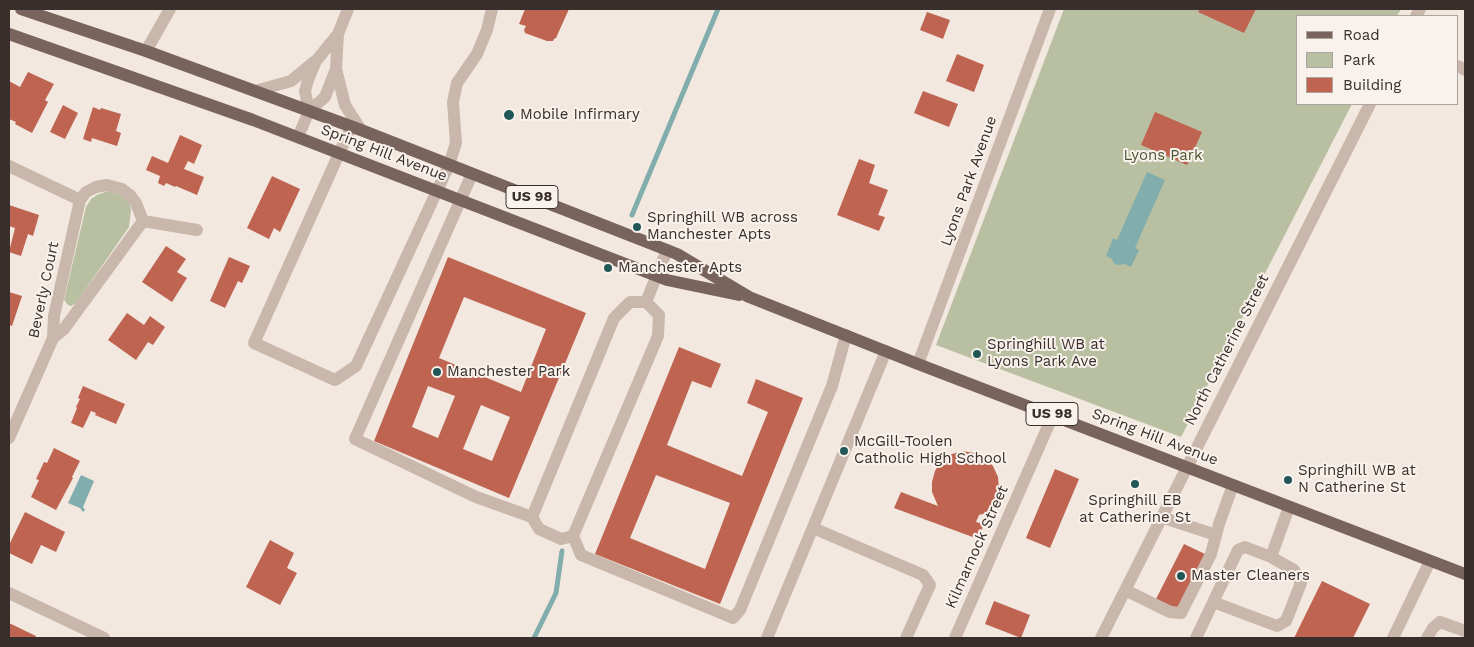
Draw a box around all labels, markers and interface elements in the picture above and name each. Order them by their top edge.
legend [1296,15,1459,105]
text: Road [1343,26,1380,44]
text: Park [1343,51,1375,69]
text: Building [1343,76,1401,94]
place label: Mobile Infirmary [520,106,640,124]
marker: Mobile Infirmary [502,108,516,122]
street label: Lyons Park Avenue [937,114,1001,248]
street label: Spring Hill Avenue [318,121,450,185]
park label: Lyons Park [1124,147,1202,165]
road number: US 98 [506,186,558,208]
place label: Springhill WB across Manchester Apts [647,209,798,244]
marker: Springhill WB across Manchester Apts [631,221,643,233]
street label: Beverly Court [25,240,63,340]
place label: Manchester Apts [618,259,742,277]
marker: Manchester Apts [602,262,614,274]
street label: North Catherine Street [1181,271,1273,429]
place label: Springhill WB at Lyons Park Ave [987,336,1105,371]
marker: Springhill WB at Lyons Park Ave [971,348,983,360]
place label: Manchester Park [447,363,570,381]
marker: Manchester Park [431,366,443,378]
road number: US 98 [1026,402,1078,426]
street label: Spring Hill Avenue [1089,405,1221,469]
place label: McGill-Toolen Catholic High School [854,433,1006,468]
marker: McGill-Toolen Catholic High School [838,445,850,457]
place label: Springhill WB at N Catherine St [1298,462,1416,497]
marker: Springhill WB at N Catherine St [1282,474,1294,486]
marker: Springhill EB at Catherine St [1129,478,1141,490]
street label: Kilmarnock Street [942,483,1012,611]
place label: Springhill EB at Catherine St [1079,492,1191,527]
place label: Master Cleaners [1191,567,1310,585]
marker: Master Cleaners [1175,570,1187,582]

